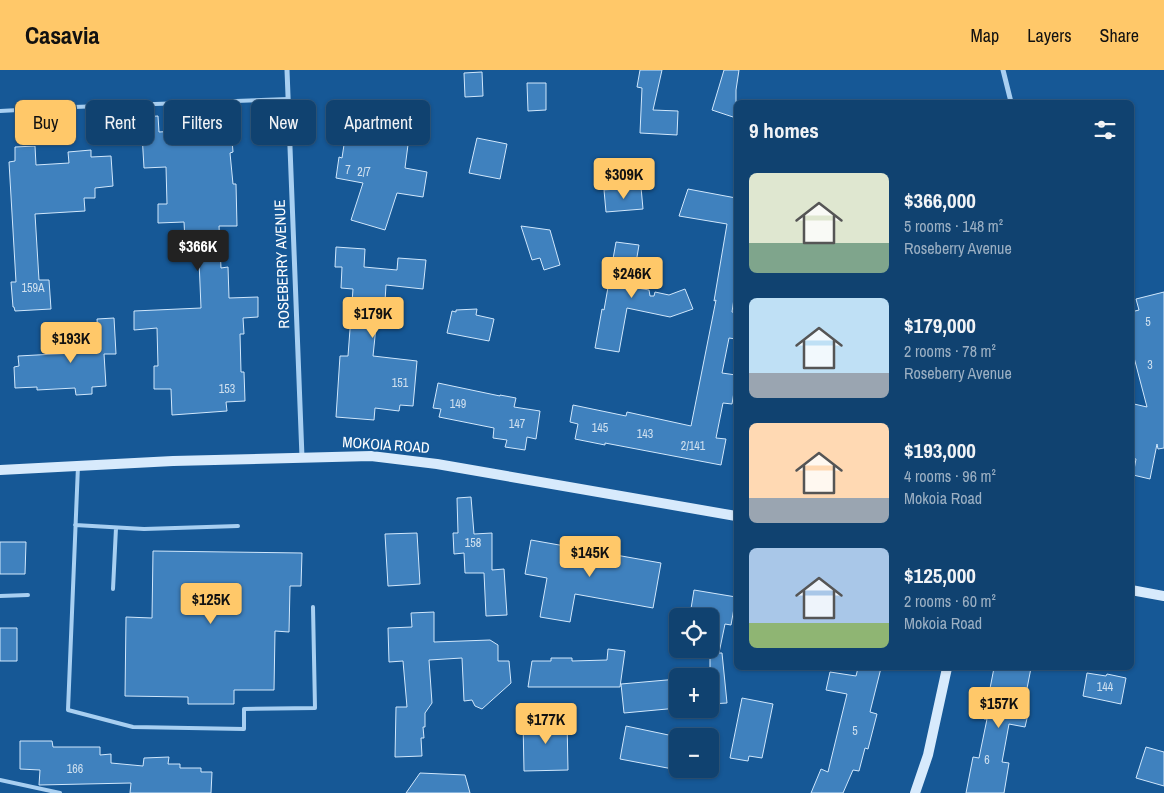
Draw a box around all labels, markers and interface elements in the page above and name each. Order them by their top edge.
text: Casavia [25,19,99,51]
text: Map [971,23,999,48]
text: Layers [1027,23,1072,48]
text: Share [1100,23,1139,48]
chip: Buy [15,100,76,145]
chip: Rent [86,100,154,145]
chip: Filters [164,100,241,145]
chip: New [251,100,316,145]
chip: Apartment [326,100,430,145]
text: 9 homes [749,116,819,145]
icon: filters [1091,116,1119,144]
pin: $309K [589,158,659,200]
house number: 7 [345,162,351,178]
text: $309K [605,163,643,185]
house number: 2/7 [357,164,371,180]
text: $366,000 [904,186,976,215]
icon: home [789,193,849,253]
street label: ROSEBERRY AVENUE [269,199,294,329]
text: 5 rooms · 148 m² [904,215,1003,237]
pin: $366K [163,230,233,272]
text: $366K [179,235,217,257]
text: Roseberry Avenue [904,237,1012,259]
pin: $246K [597,256,667,299]
text: $246K [613,262,651,284]
house number: 159A [22,280,45,296]
pin: $179K [338,296,408,339]
text: $179K [354,302,392,324]
text: $179,000 [904,311,976,340]
house number: 5 [1145,314,1151,330]
icon: home [789,318,849,378]
pin: $193K [36,322,106,364]
text: $193K [52,327,90,349]
text: 2 rooms · 78 m² [904,340,996,362]
house number: 3 [1147,357,1153,373]
text: Roseberry Avenue [904,362,1012,384]
house number: 151 [392,375,409,391]
house number: 153 [219,381,235,397]
house number: 149 [450,396,466,412]
house number: 147 [509,416,526,432]
house number: 145 [592,420,609,436]
house number: 143 [637,426,653,442]
street label: MOKOIA ROAD [342,431,431,458]
text: $193,000 [904,436,976,465]
house number: 2/141 [681,438,706,454]
icon: home [789,443,849,503]
text: 4 rooms · 96 m² [904,465,996,487]
text: Mokoia Road [904,487,982,509]
house number: 158 [465,535,481,551]
pin: $145K [555,536,625,578]
text: $145K [571,541,609,563]
text: $125,000 [904,561,976,590]
icon: home [789,568,849,628]
pin: $125K [176,582,246,625]
text: $125K [192,588,230,610]
text: 2 rooms · 60 m² [904,590,996,612]
map controls [669,608,719,778]
button: locate [669,608,719,658]
text: Mokoia Road [904,612,982,634]
button: + [669,668,719,718]
house number: 144 [1097,679,1114,695]
pin: $157K [964,686,1034,729]
text: $157K [980,692,1018,714]
pin: $177K [511,702,581,745]
text: $177K [527,708,565,730]
house number: 5 [852,723,858,739]
button: − [669,728,719,778]
house number: 6 [984,752,990,768]
house number: 166 [67,761,83,777]

